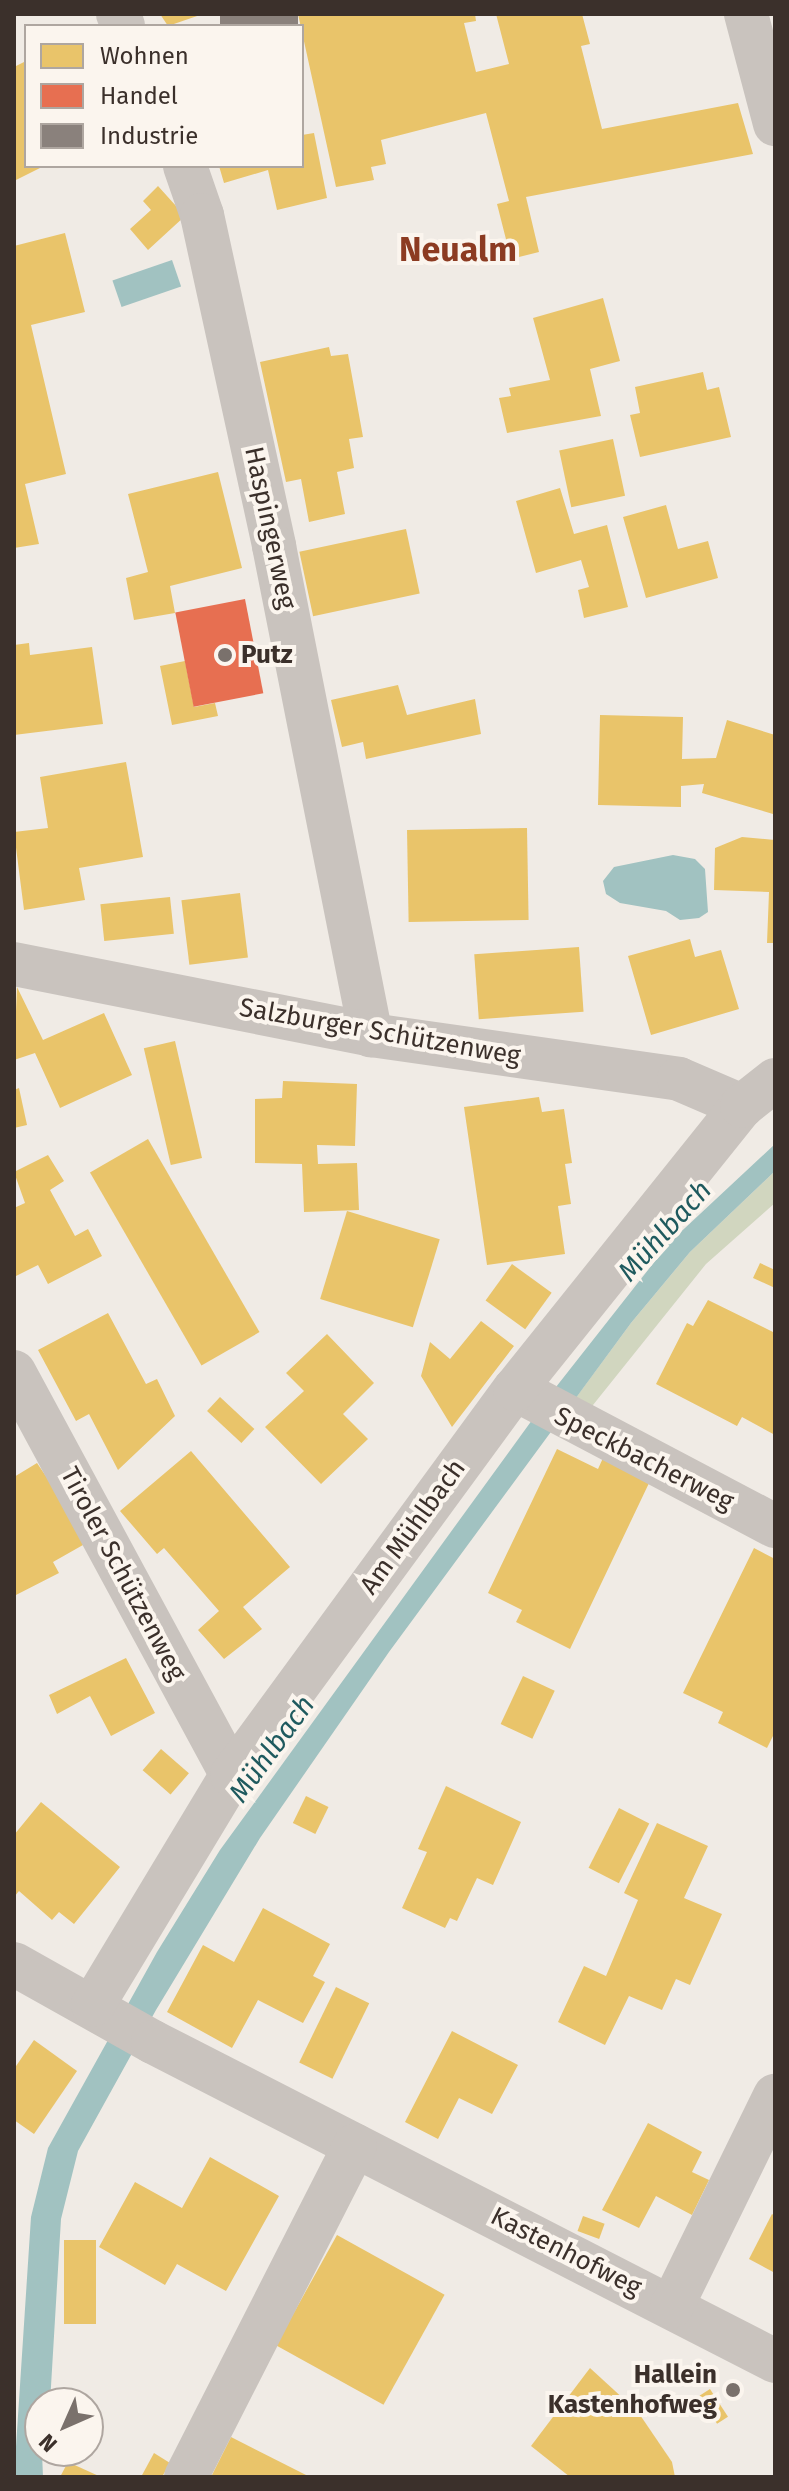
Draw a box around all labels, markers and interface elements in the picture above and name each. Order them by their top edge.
legend [24,24,304,168]
text: Wohnen [100,42,189,70]
text: Handel [100,82,178,110]
text: Industrie [100,122,198,150]
district label: Neualm [399,230,517,270]
street label: Haspingerweg [238,444,302,612]
place label: Putz [241,639,293,671]
marker: Putz [216,646,234,664]
street label: Salzburger Schützenweg [237,992,523,1072]
water label: Mühlbach [611,1174,719,1288]
street label: Speckbacherweg [549,1400,739,1518]
street label: Am Mühlbach [354,1453,472,1601]
street label: Tiroler Schützenweg [54,1462,192,1686]
water label: Mühlbach [222,1689,322,1809]
street label: Kastenhofweg [485,2201,647,2303]
place label: Hallein Kastenhofweg [548,2359,717,2420]
marker: Hallein Kastenhofweg [724,2381,742,2399]
north arrow [24,2387,104,2467]
text: N [33,2428,63,2458]

